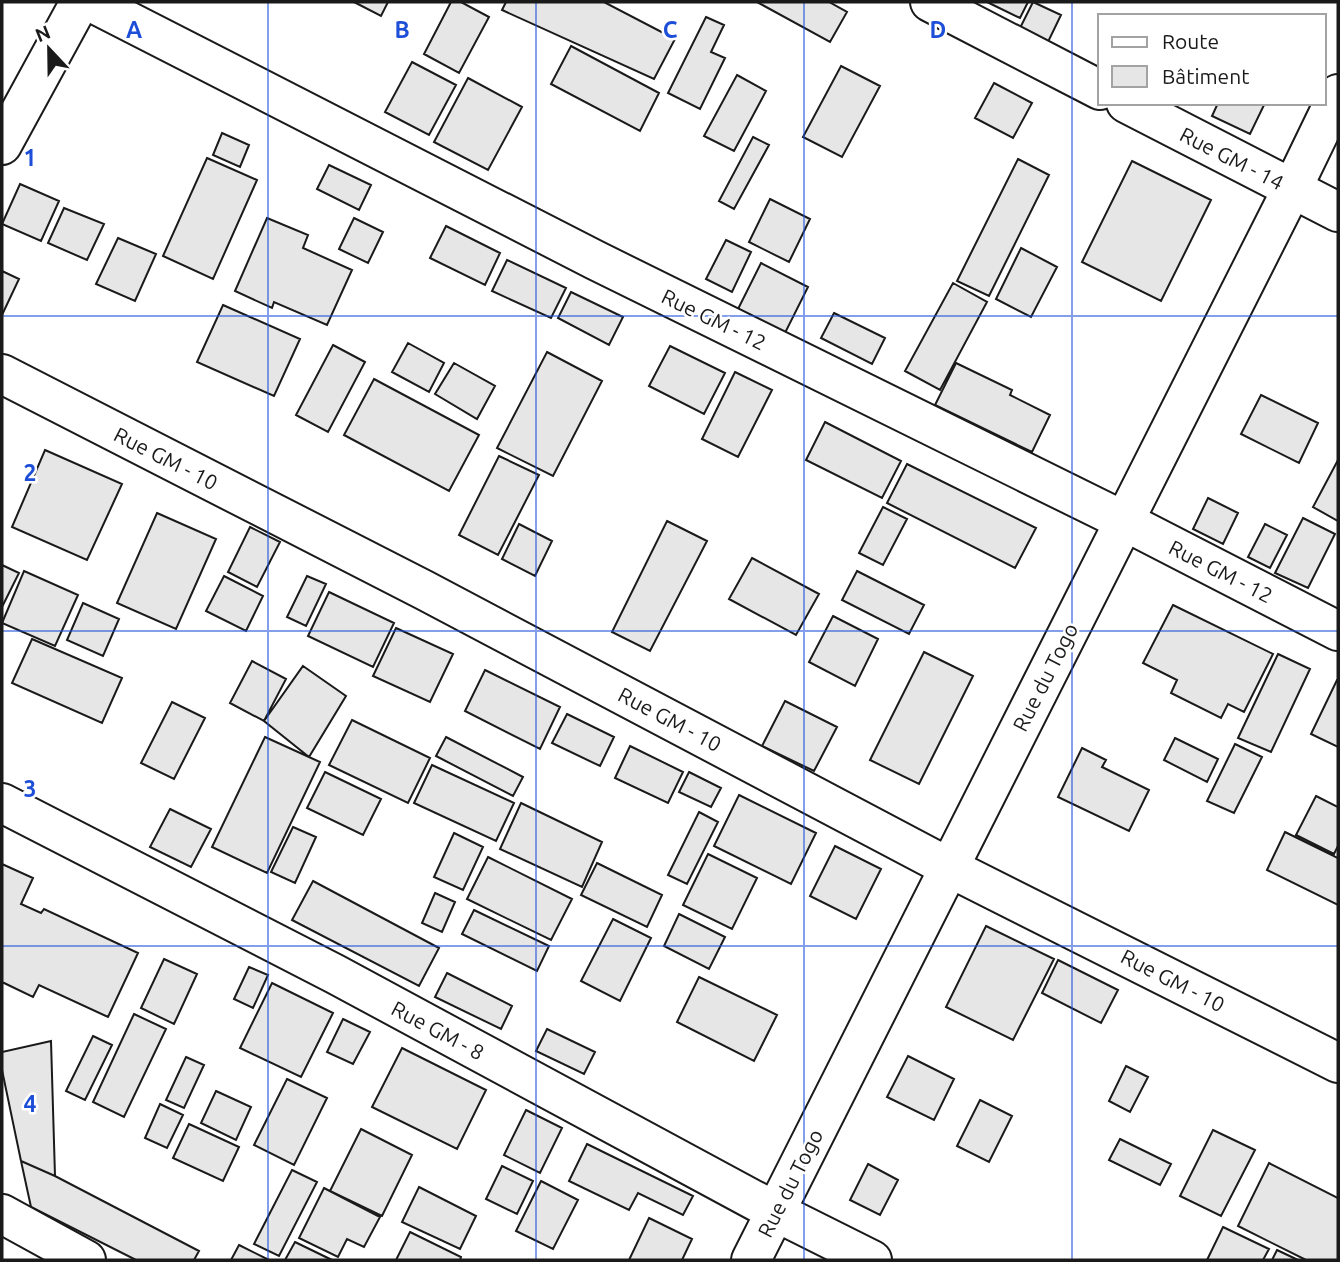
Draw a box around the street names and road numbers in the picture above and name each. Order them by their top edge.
street label: Rue GM - 14 [1176,122,1288,194]
street label: Rue GM - 12 [658,283,770,355]
street label: Rue GM - 10 [110,422,222,494]
street label: Rue GM - 12 [1165,535,1277,607]
street label: Rue du Togo [1008,619,1082,735]
street label: Rue GM - 10 [614,682,726,756]
street label: Rue GM - 10 [1117,944,1229,1016]
street label: Rue GM - 8 [388,996,488,1064]
street label: Rue du Togo [753,1125,827,1241]

